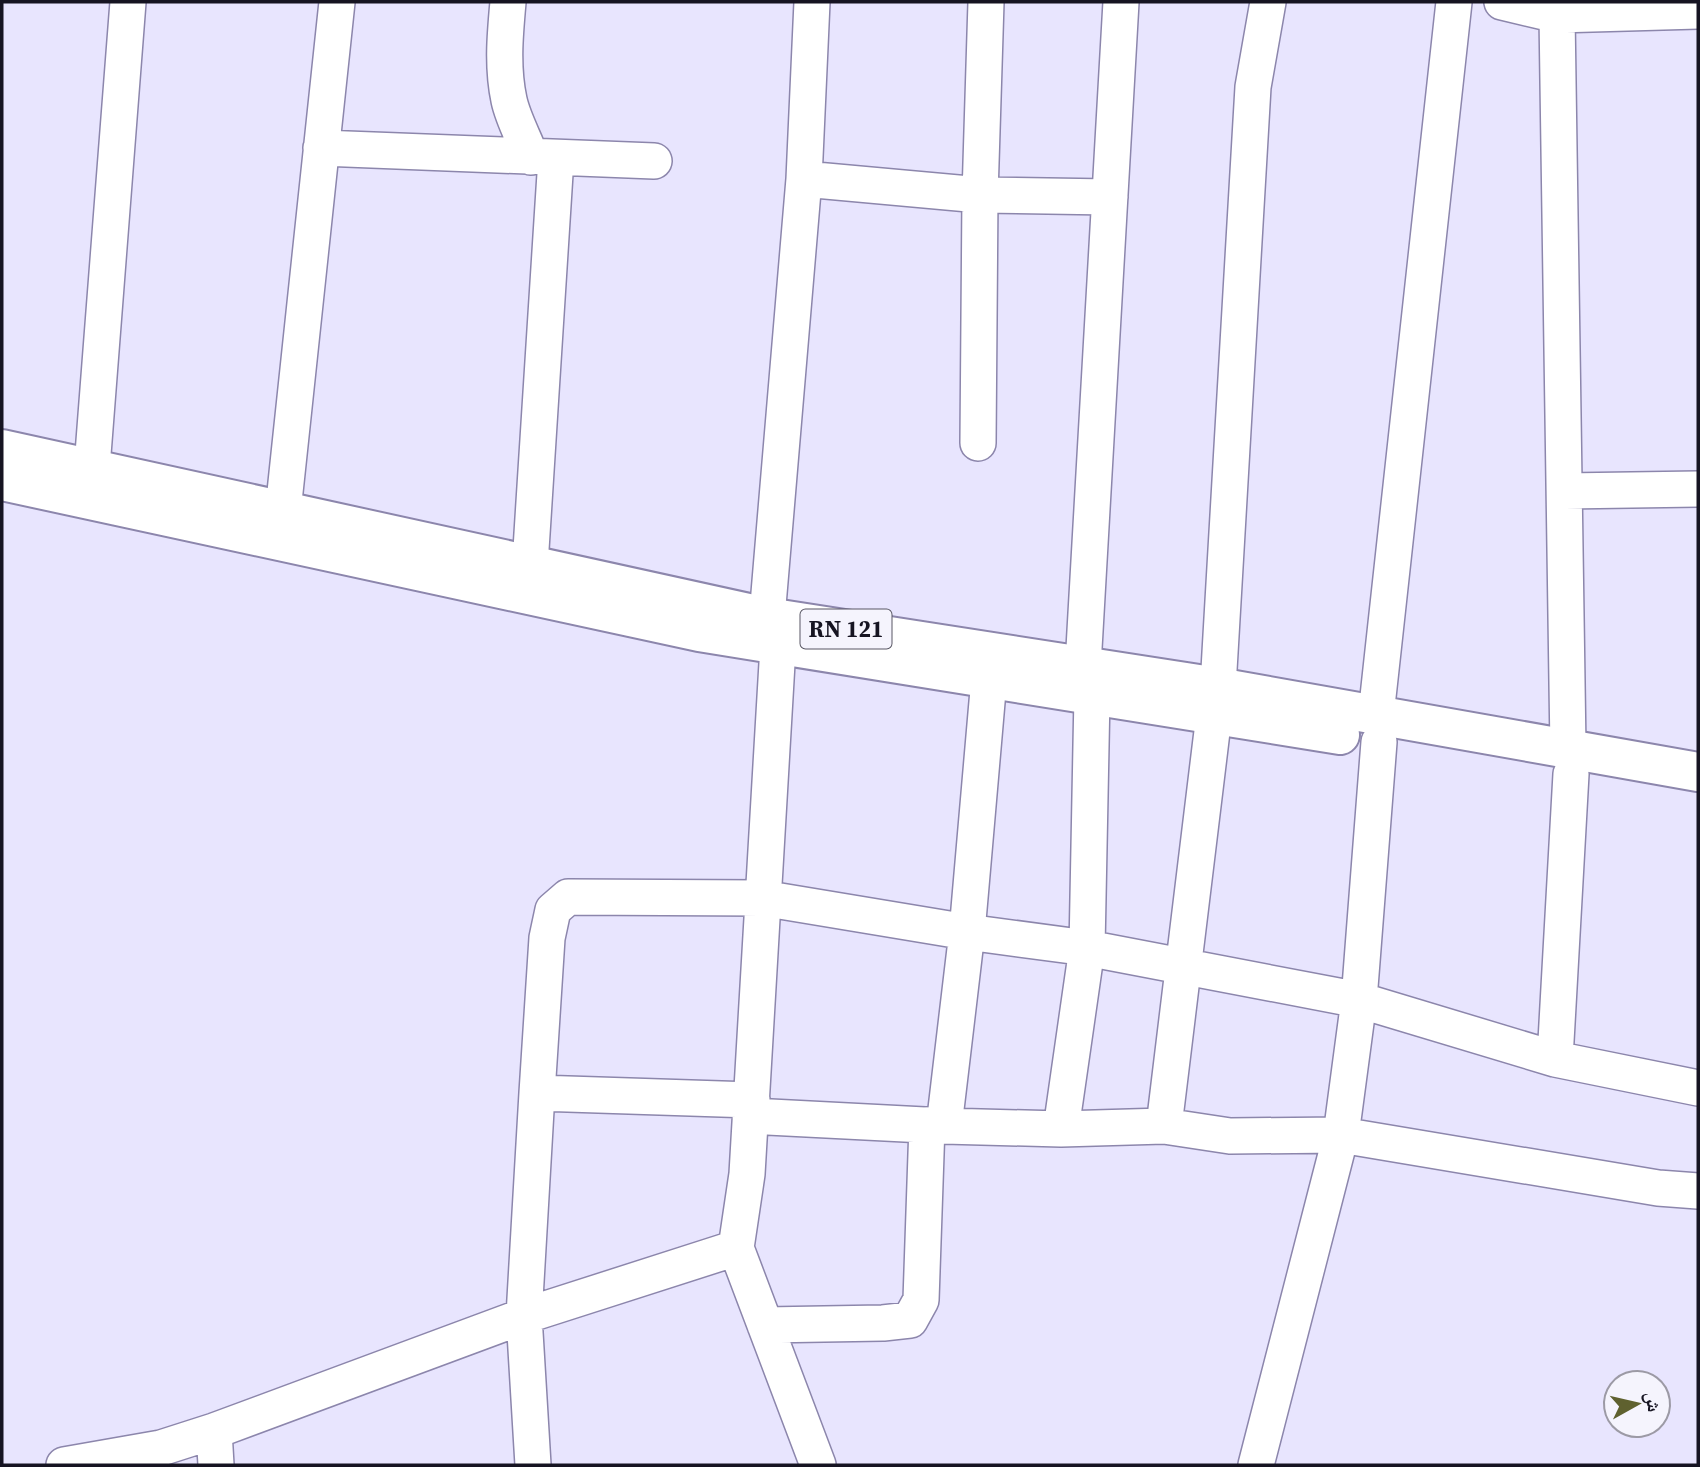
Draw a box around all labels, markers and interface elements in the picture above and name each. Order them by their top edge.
road number: RN 121 [800,610,892,649]
north arrow [1602,1369,1672,1439]
text: ش [1640,1390,1668,1413]

